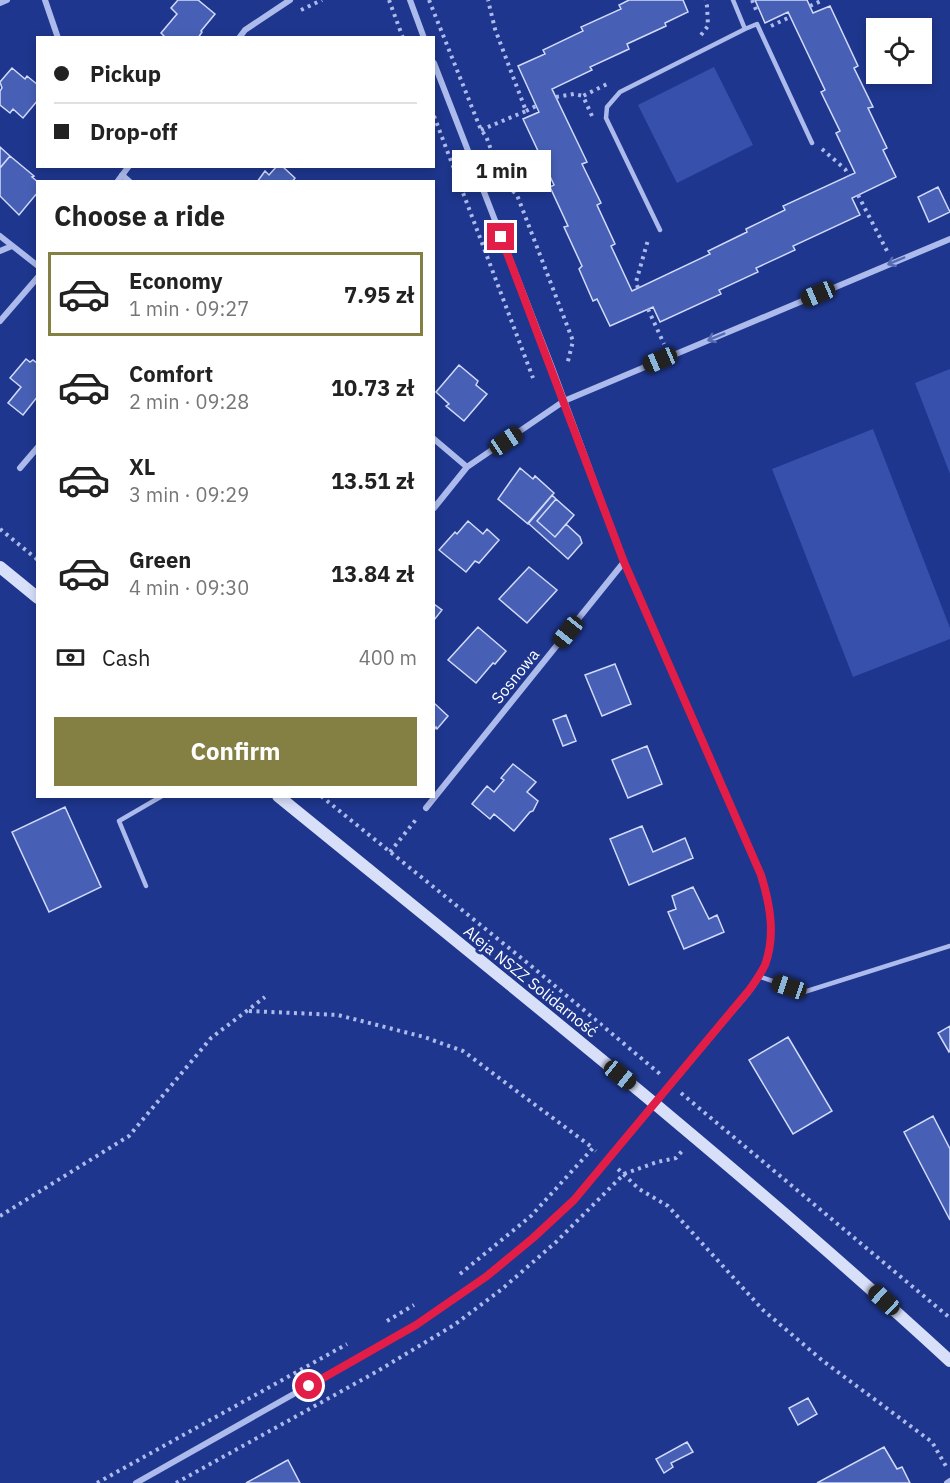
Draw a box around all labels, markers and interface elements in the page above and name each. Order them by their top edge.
map controls [866,18,932,84]
button: locate [866,18,932,84]
text: Pickup [90,59,161,88]
text: Drop-off [90,117,177,146]
callout: 1 min [452,150,550,192]
text: 1 min [475,157,528,184]
text: Choose a ride [54,198,225,233]
route end [487,223,514,250]
one-way arrow [887,256,906,267]
text: Economy [129,266,223,295]
icon: car [57,267,111,321]
car [798,279,838,309]
text: 7.95 zł [344,280,414,309]
text: 1 min · 09:27 [129,295,249,322]
one-way arrow [708,332,726,343]
car [640,345,680,375]
text: Comfort [129,359,213,388]
icon: car [57,360,111,414]
text: 10.73 zł [331,373,414,402]
text: 2 min · 09:28 [129,388,249,415]
car [486,423,526,459]
text: XL [129,452,155,481]
icon: car [57,453,111,507]
text: 13.51 zł [331,466,414,495]
text: 3 min · 09:29 [129,481,249,508]
text: Green [129,545,191,574]
icon: car [57,546,111,600]
text: 13.84 zł [331,559,414,588]
text: 4 min · 09:30 [129,574,249,601]
car [550,612,586,652]
icon: cash [54,641,87,674]
text: Cash [102,643,151,672]
text: 400 m [359,644,417,671]
street label: Sosnowa [487,644,543,707]
button: Confirm [54,717,417,786]
street label: Aleja NSZZ Solidarność [460,921,602,1041]
car [769,973,809,1001]
car [600,1057,640,1093]
car [865,1281,903,1319]
route start [295,1372,322,1399]

